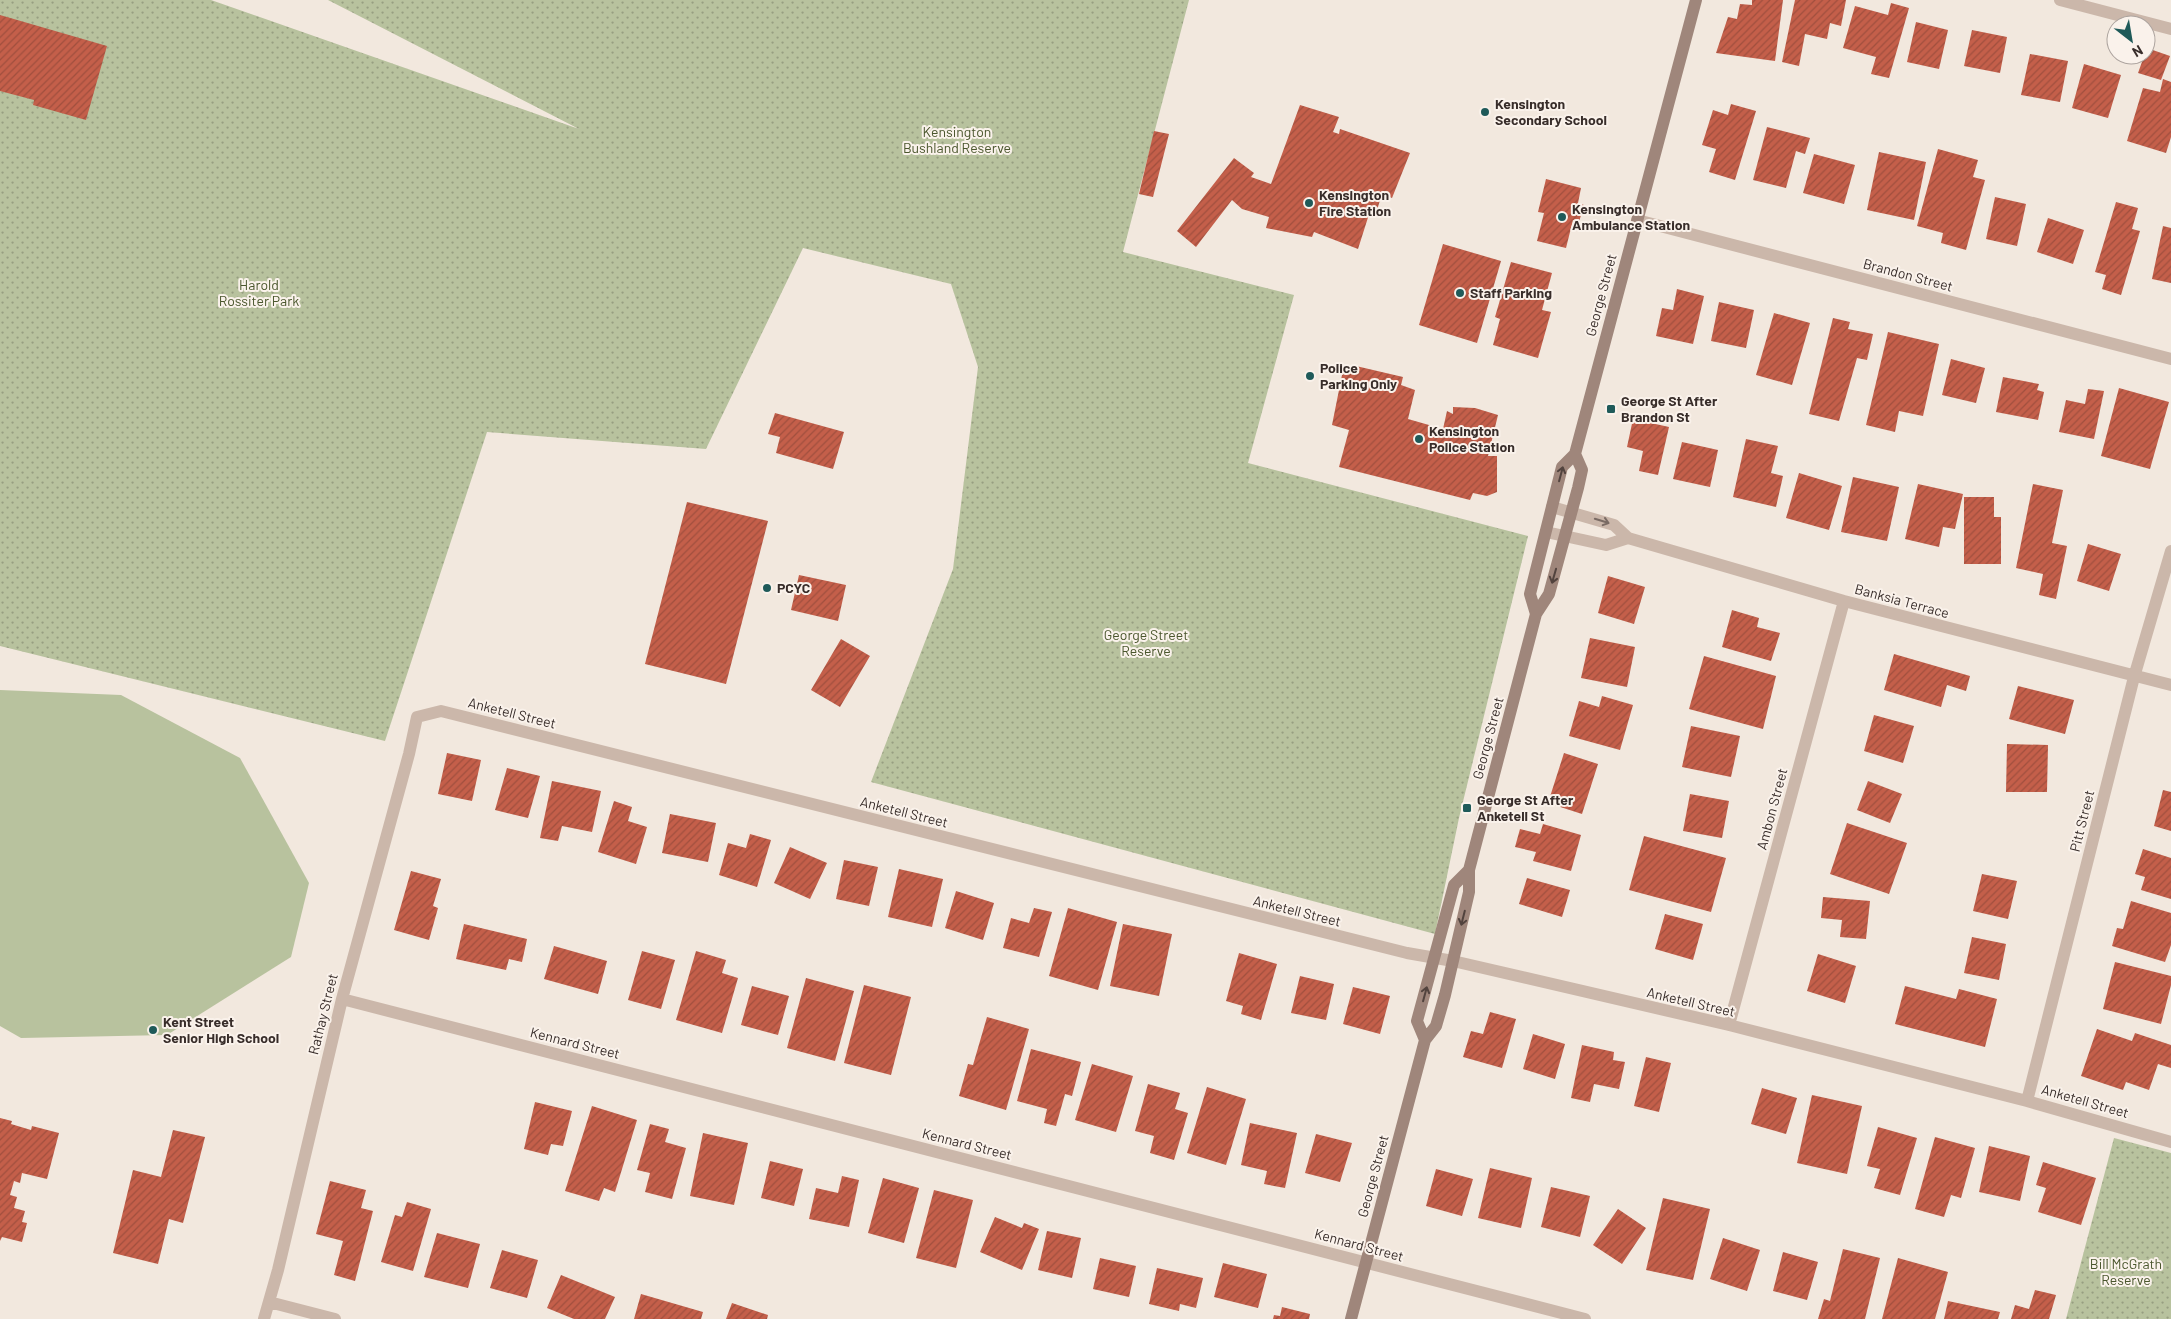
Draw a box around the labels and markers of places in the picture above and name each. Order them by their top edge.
place label: Kensington Secondary School [1495,95,1607,128]
marker: Kensington Secondary School [1479,106,1491,118]
place label: Kensington Fire Station [1319,186,1391,219]
marker: Kensington Fire Station [1303,197,1315,209]
place label: Kensington Ambulance Station [1572,200,1690,233]
marker: Kensington Ambulance Station [1556,211,1568,223]
place label: Staff Parking [1470,284,1552,301]
marker: Staff Parking [1454,287,1466,299]
place label: Police Parking Only [1320,359,1397,392]
marker: Police Parking Only [1304,370,1316,382]
place label: George St After Brandon St [1621,392,1718,425]
marker: George St After Brandon St [1605,403,1617,415]
place label: Kensington Police Station [1429,422,1515,455]
marker: Kensington Police Station [1413,433,1425,445]
place label: PCYC [777,579,810,596]
marker: PCYC [761,582,773,594]
place label: George St After Anketell St [1477,791,1574,824]
marker: George St After Anketell St [1461,802,1473,814]
place label: Kent Street Senior High School [163,1013,279,1046]
marker: Kent Street Senior High School [147,1024,159,1036]

